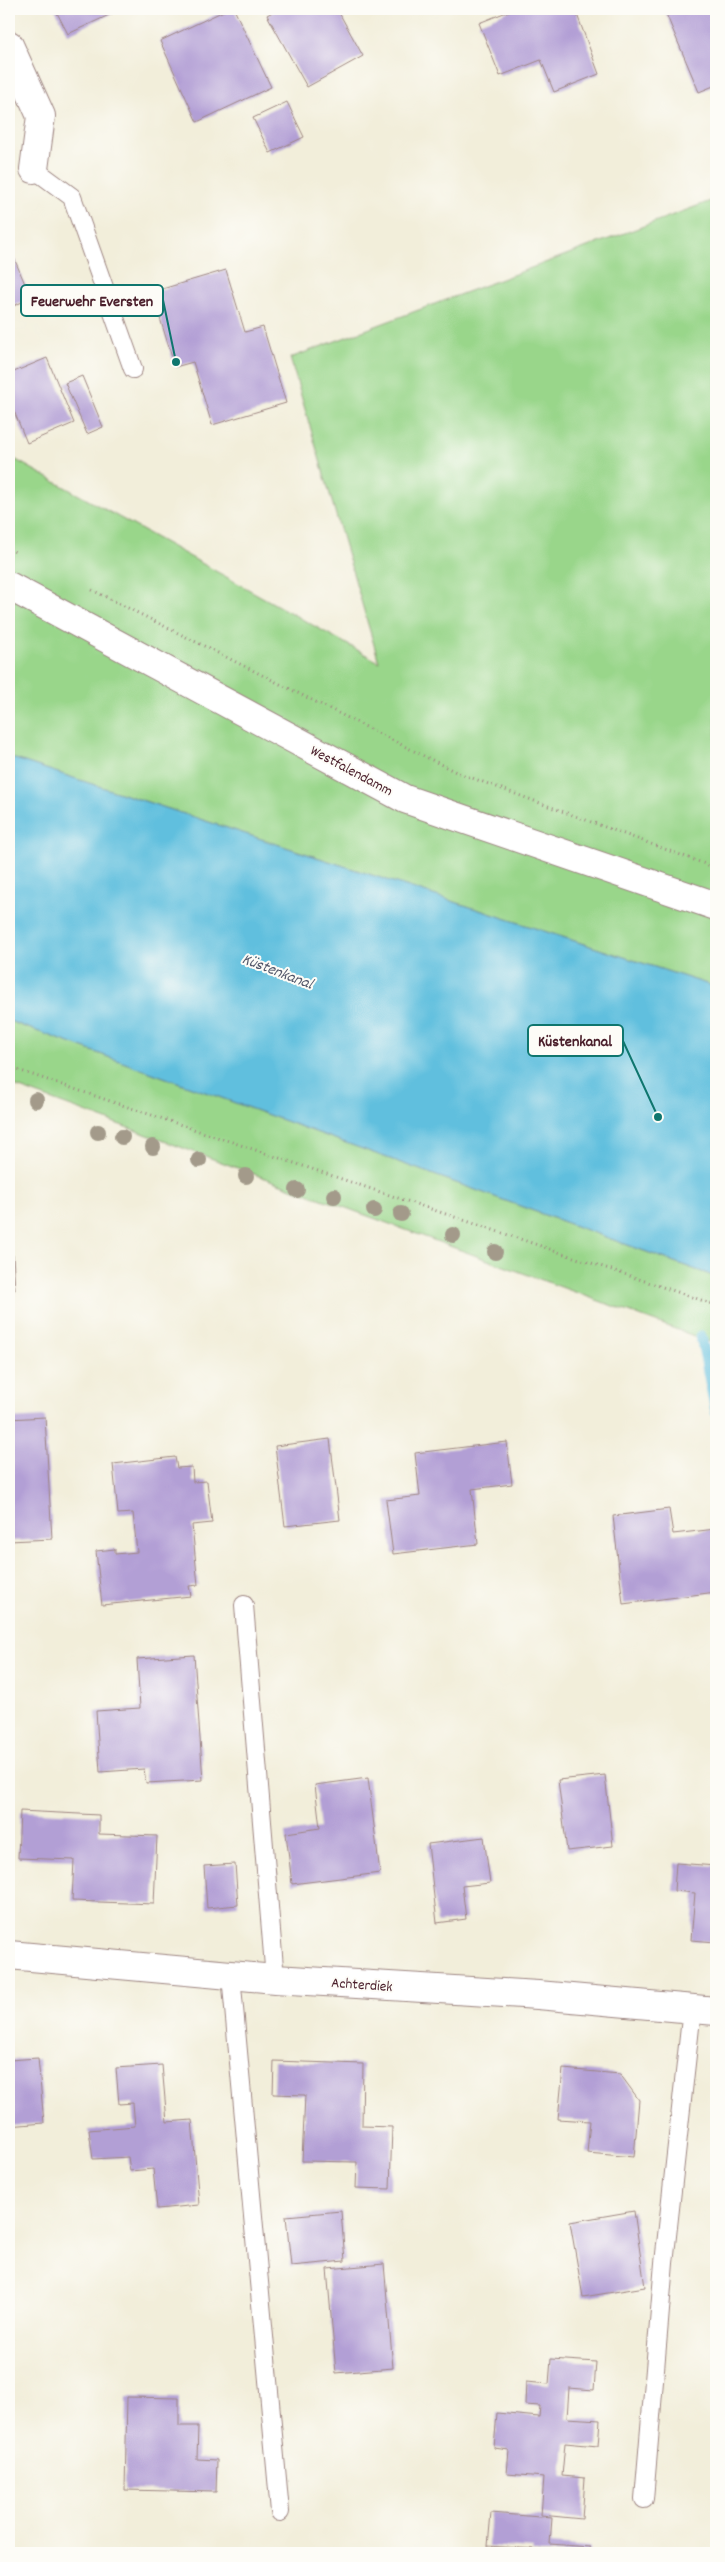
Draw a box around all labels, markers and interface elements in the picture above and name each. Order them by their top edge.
callout: Feuerwehr Eversten [21,285,163,316]
text: Feuerwehr Eversten [31,291,153,314]
street label: Westfalendamm [306,741,396,803]
water label: Küstenkanal [238,948,317,997]
callout: Küstenkanal [528,1025,623,1056]
text: Küstenkanal [538,1031,612,1054]
street label: Achterdiek [331,1973,393,1999]

